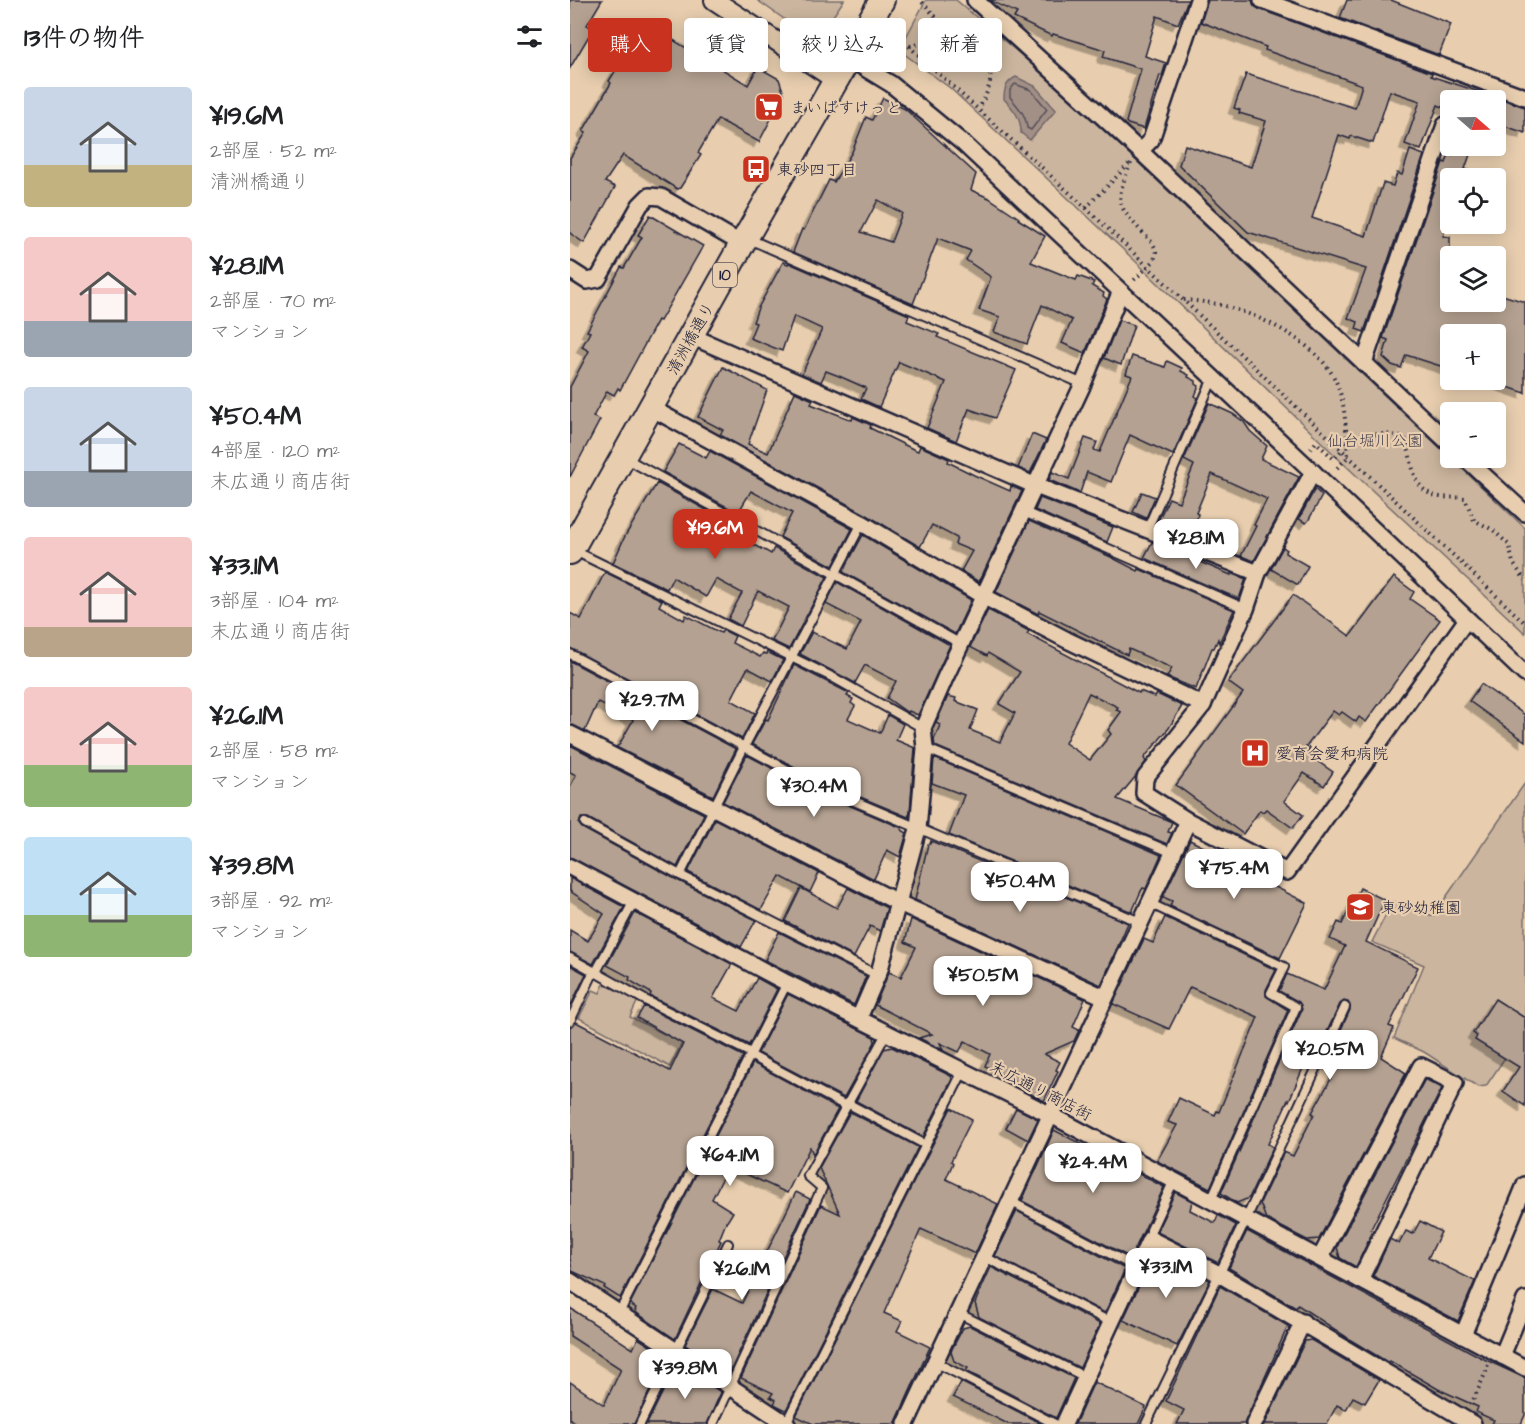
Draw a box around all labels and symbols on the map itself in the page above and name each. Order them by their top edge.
north arrow [1440,90,1506,156]
supermarket icon: まいばすけっと [753,91,785,123]
place label: まいばすけっと [790,97,902,119]
bus stop icon: 東砂四丁目 [740,153,772,185]
place label: 東砂四丁目 [777,159,857,181]
road number: 10 [713,263,737,287]
street label: 清洲橋通り [662,298,720,379]
park label: 仙台堀川公園 [1327,430,1423,452]
pin: ¥19.6M [666,509,764,560]
pin: ¥28.1M [1147,519,1245,570]
pin: ¥29.7M [603,681,701,732]
hospital icon: 愛育会愛和病院 [1239,737,1271,769]
place label: 愛育会愛和病院 [1276,743,1388,765]
pin: ¥30.4M [765,767,863,818]
pin: ¥75.4M [1185,849,1283,900]
pin: ¥50.4M [971,862,1069,913]
school or university icon: 東砂幼稚園 [1344,891,1376,923]
place label: 東砂幼稚園 [1381,897,1461,919]
pin: ¥50.5M [934,956,1032,1007]
pin: ¥20.5M [1281,1030,1379,1081]
street label: 末広通り商店街 [986,1056,1095,1126]
pin: ¥64.1M [681,1136,779,1187]
pin: ¥24.4M [1044,1143,1142,1194]
pin: ¥33.1M [1117,1248,1215,1299]
pin: ¥26.1M [693,1250,791,1301]
pin: ¥39.8M [636,1349,734,1400]

